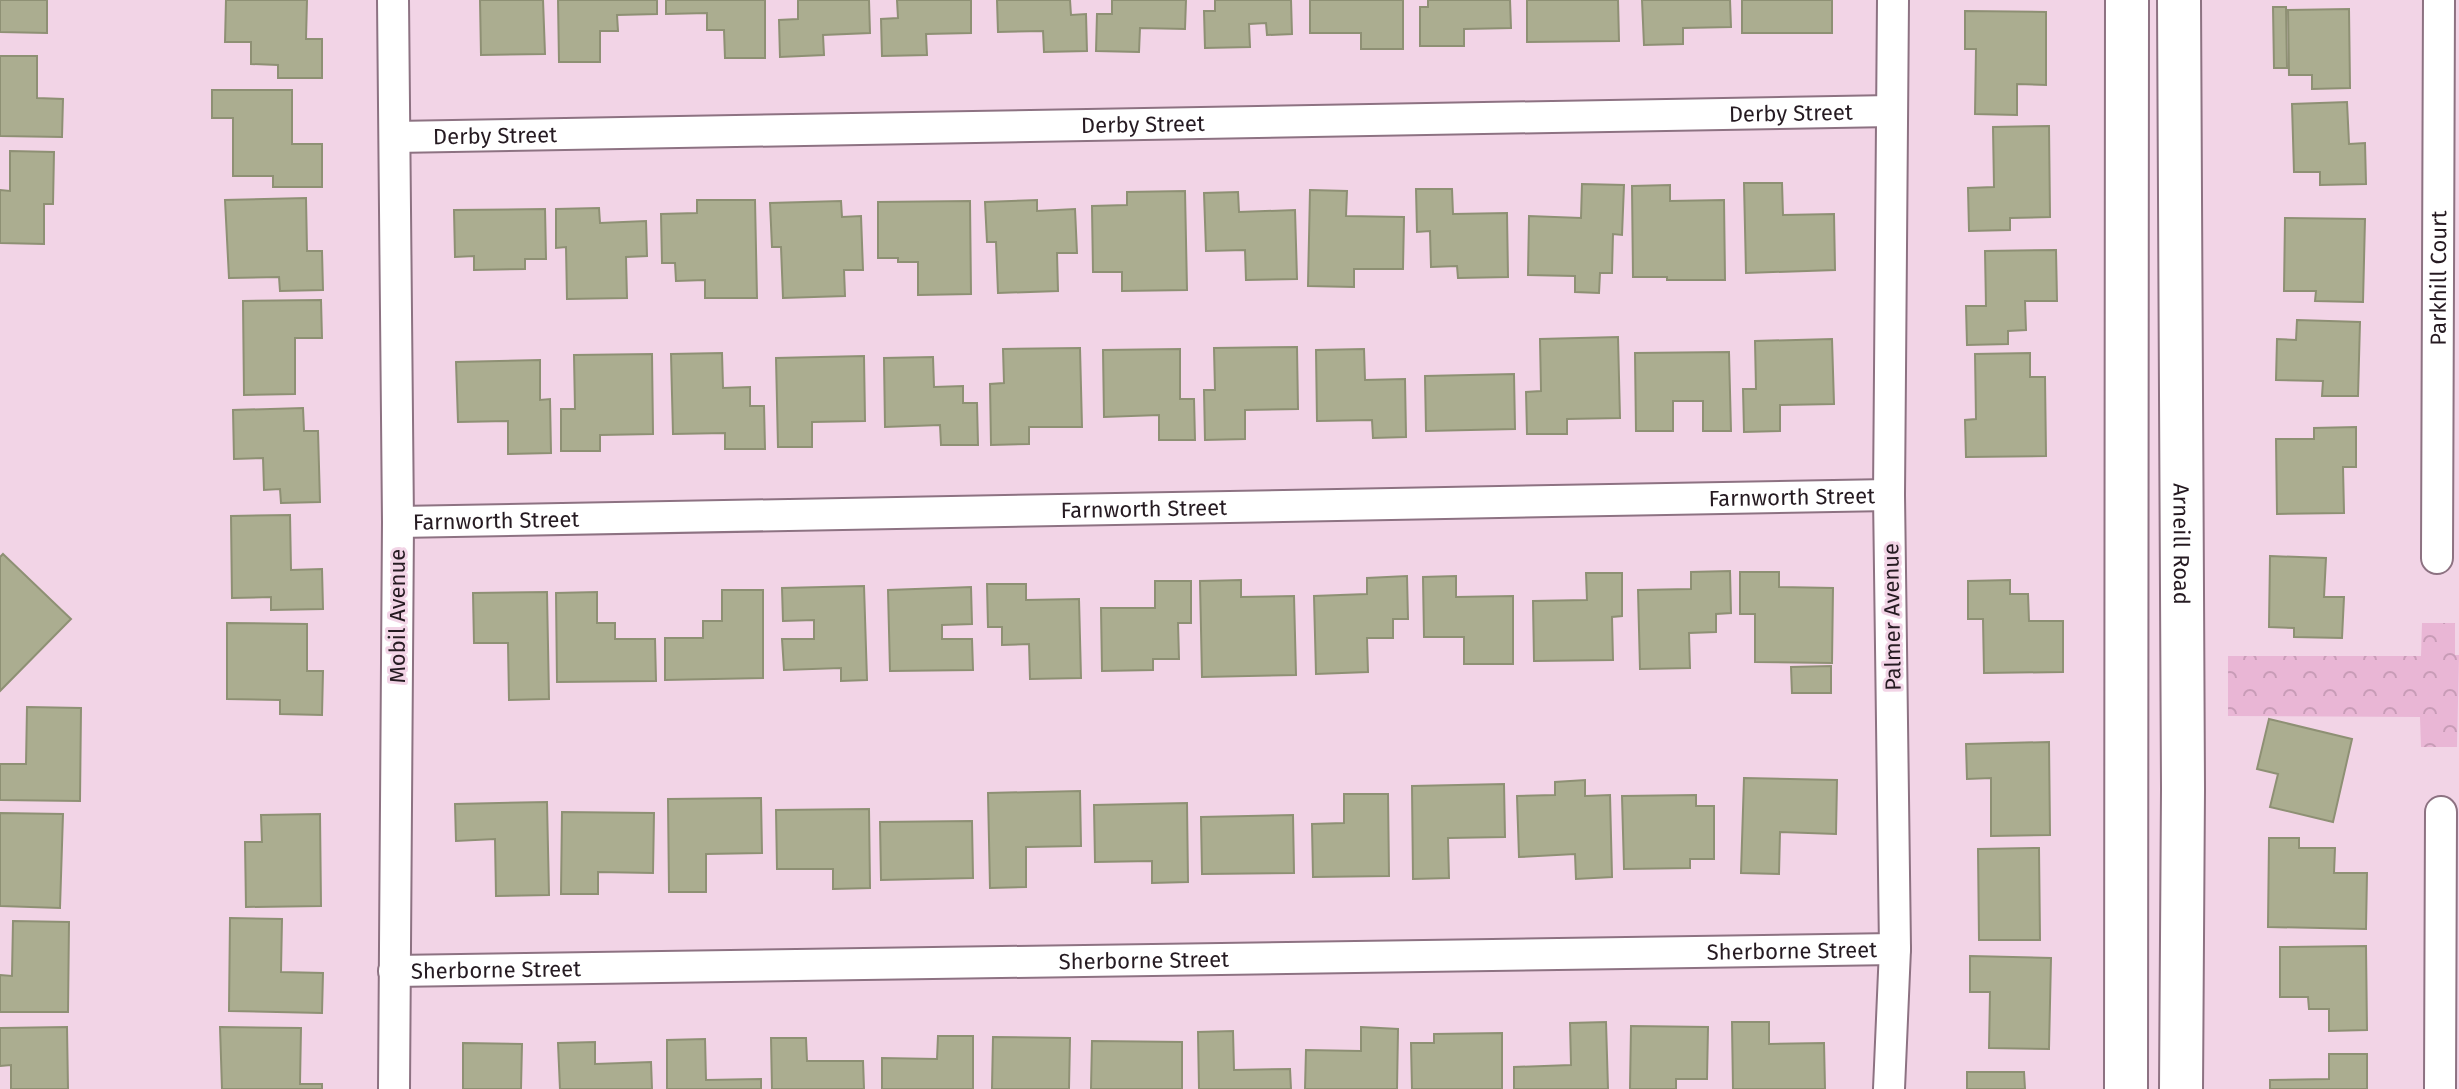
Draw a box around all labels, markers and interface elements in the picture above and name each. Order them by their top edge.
street label: Derby Street [1729,98,1853,127]
street label: Derby Street [1081,109,1205,139]
street label: Derby Street [433,121,557,150]
street label: Parkhill Court [2424,210,2452,346]
street label: Farnworth Street [1708,482,1875,512]
street label: Arneill Road [2168,483,2196,605]
street label: Farnworth Street [1060,493,1227,523]
street label: Farnworth Street [413,505,579,535]
street label: Palmer Avenue [1877,543,1907,691]
street label: Mobil Avenue [384,549,411,683]
street label: Sherborne Street [1706,936,1877,965]
street label: Sherborne Street [1059,945,1229,975]
street label: Sherborne Street [411,955,581,984]

